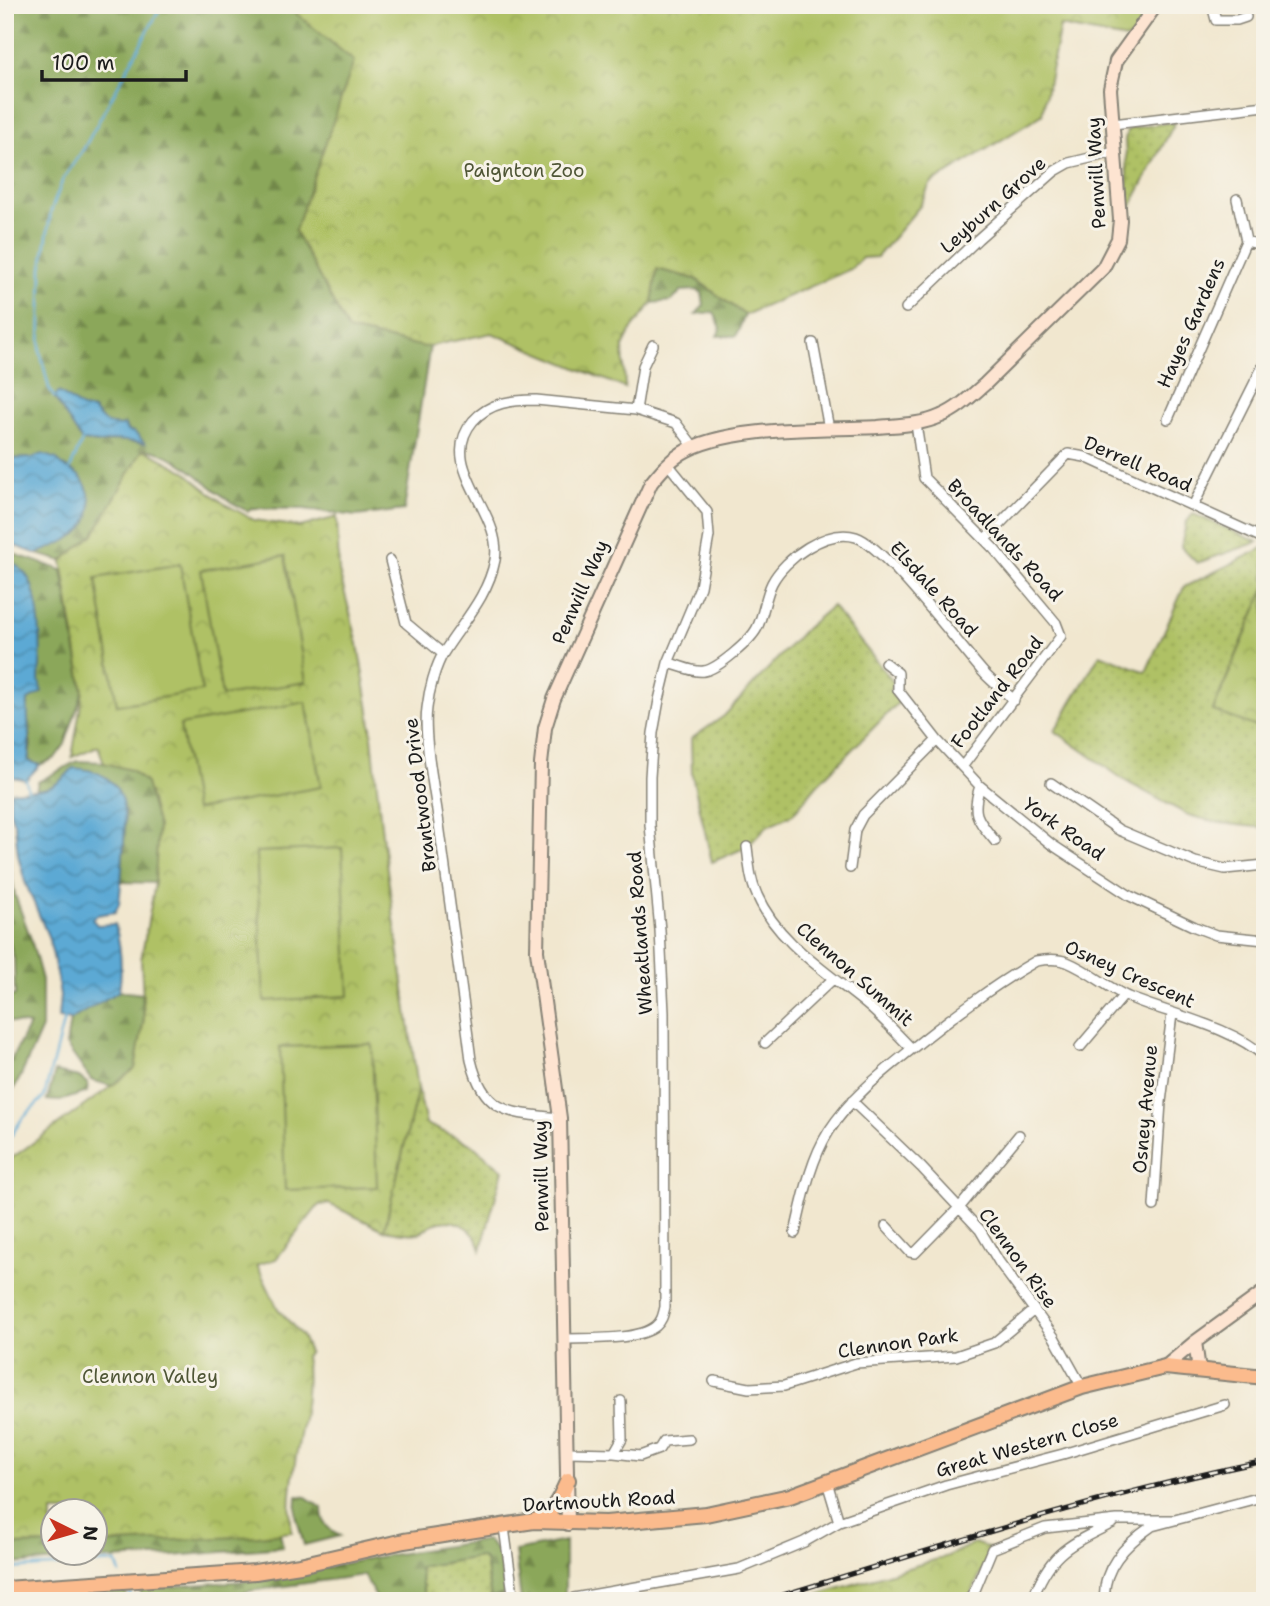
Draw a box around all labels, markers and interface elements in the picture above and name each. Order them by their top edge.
scale bar [42,38,186,82]
text: 100 m [52,49,115,77]
street label: Penwill Way [1081,117,1111,229]
street label: Leyburn Grove [935,151,1051,259]
park label: Paignton Zoo [463,158,585,183]
street label: Hayes Gardens [1151,254,1231,392]
street label: Derrell Road [1080,430,1196,498]
street label: Broadlands Road [942,473,1068,607]
street label: Penwill Way [546,536,614,648]
street label: Elsdale Road [884,536,984,642]
street label: Footland Road [945,631,1049,753]
street label: Brantwood Drive [398,717,442,873]
street label: York Road [1018,792,1110,866]
street label: Wheatlands Road [622,850,658,1016]
street label: Clennon Summit [791,916,919,1032]
street label: Osney Crescent [1061,934,1199,1014]
street label: Osney Avenue [1127,1044,1163,1174]
street label: Penwill Way [528,1120,554,1232]
street label: Clennon Rise [973,1203,1063,1313]
street label: Clennon Park [836,1322,960,1364]
park label: Clennon Valley [82,1364,218,1389]
street label: Great Western Close [933,1407,1121,1483]
street label: Dartmouth Road [522,1485,676,1517]
north arrow [38,1498,108,1568]
text: N [77,1525,104,1542]

